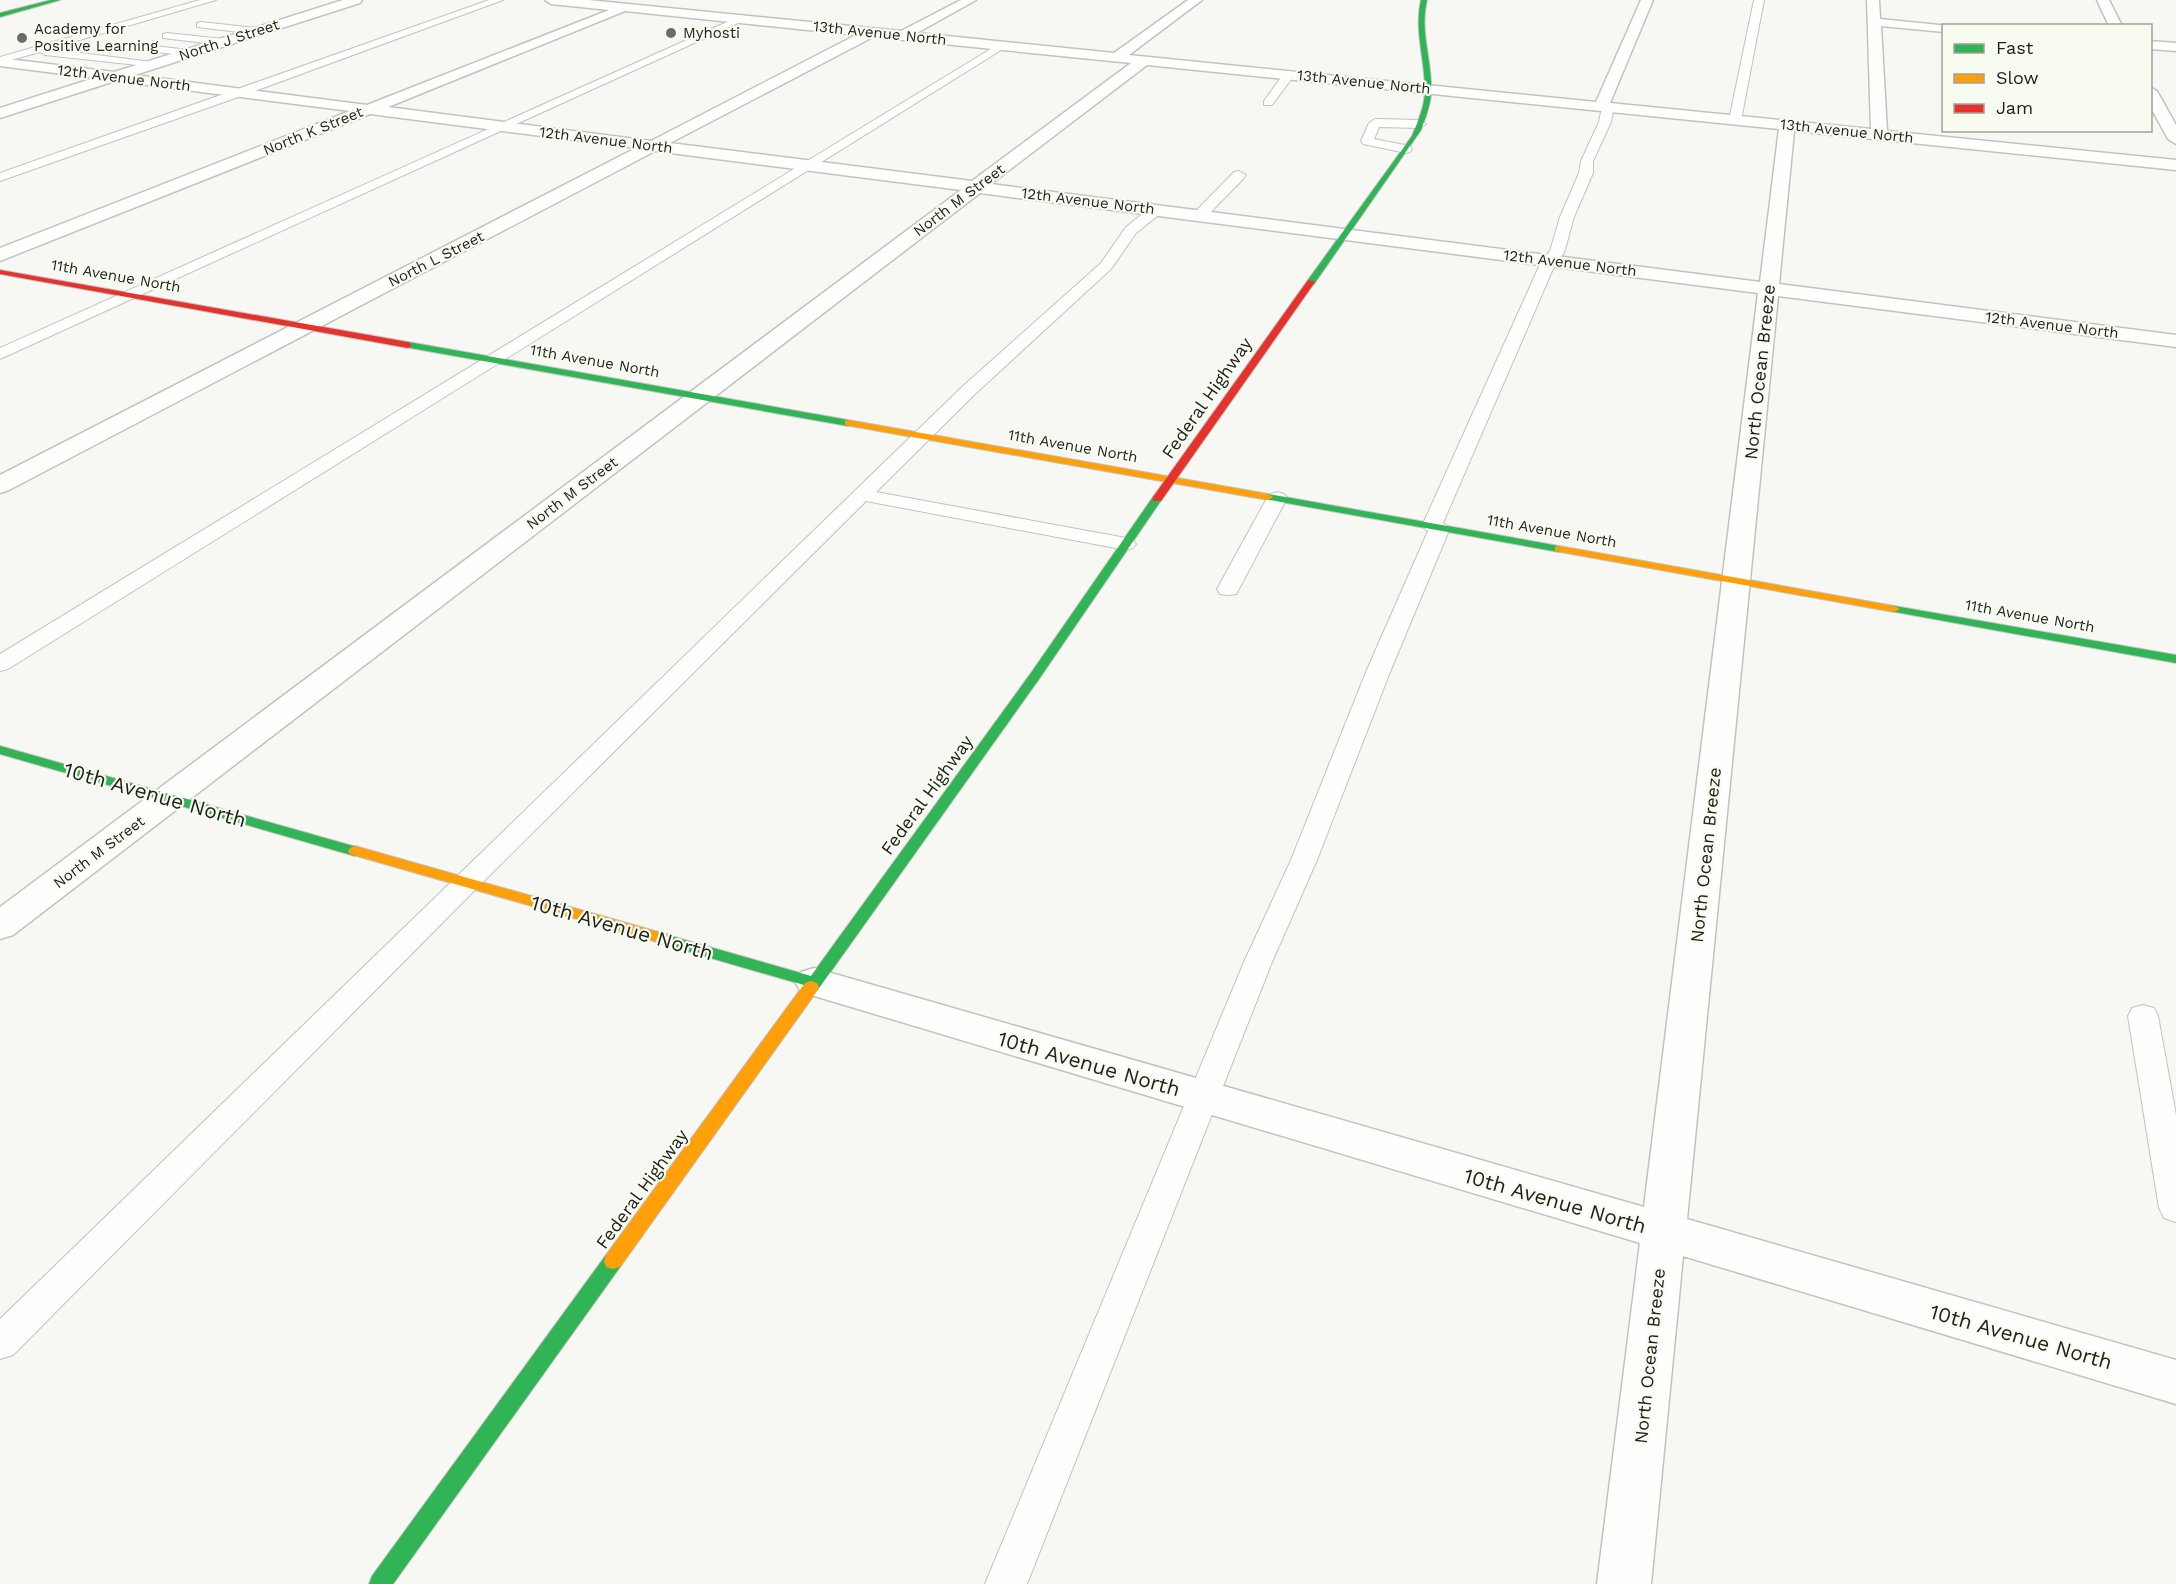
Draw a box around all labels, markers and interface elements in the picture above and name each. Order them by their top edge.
street label: North J Street [176,15,282,65]
street label: 13th Avenue North [812,17,948,49]
place label: Academy for Positive Learning [34,20,158,55]
place label: Myhosti [683,24,740,42]
legend [1942,24,2152,132]
marker: Myhosti [664,26,678,40]
marker: Academy for Positive Learning [15,31,29,45]
text: Fast [1996,37,2034,58]
street label: 12th Avenue North [56,61,192,95]
street label: 13th Avenue North [1296,66,1432,98]
text: Slow [1996,67,2039,88]
text: Jam [1996,97,2033,118]
street label: North K Street [260,103,366,159]
street label: 13th Avenue North [1779,115,1915,147]
street label: 12th Avenue North [538,123,674,157]
street label: North M Street [910,159,1009,240]
street label: 12th Avenue North [1020,184,1156,218]
street label: North L Street [385,227,488,291]
street label: 12th Avenue North [1502,246,1638,280]
street label: 11th Avenue North [50,256,182,296]
street label: North Ocean Breeze [1740,283,1779,461]
street label: 12th Avenue North [1984,308,2120,342]
street label: Federal Highway [1157,333,1257,462]
street label: 11th Avenue North [529,341,661,381]
street label: 11th Avenue North [1007,426,1139,466]
street label: North M Street [523,452,622,533]
street label: 11th Avenue North [1486,511,1618,551]
street label: 11th Avenue North [1964,596,2096,636]
street label: Federal Highway [876,730,977,859]
street label: 10th Avenue North [61,757,249,832]
street label: North Ocean Breeze [1686,766,1725,944]
street label: North M Street [50,811,149,892]
street label: 10th Avenue North [528,890,716,965]
street label: 10th Avenue North [995,1026,1183,1101]
street label: Federal Highway [591,1124,692,1253]
street label: 10th Avenue North [1461,1163,1649,1238]
street label: North Ocean Breeze [1630,1267,1669,1445]
street label: 10th Avenue North [1927,1299,2115,1374]

